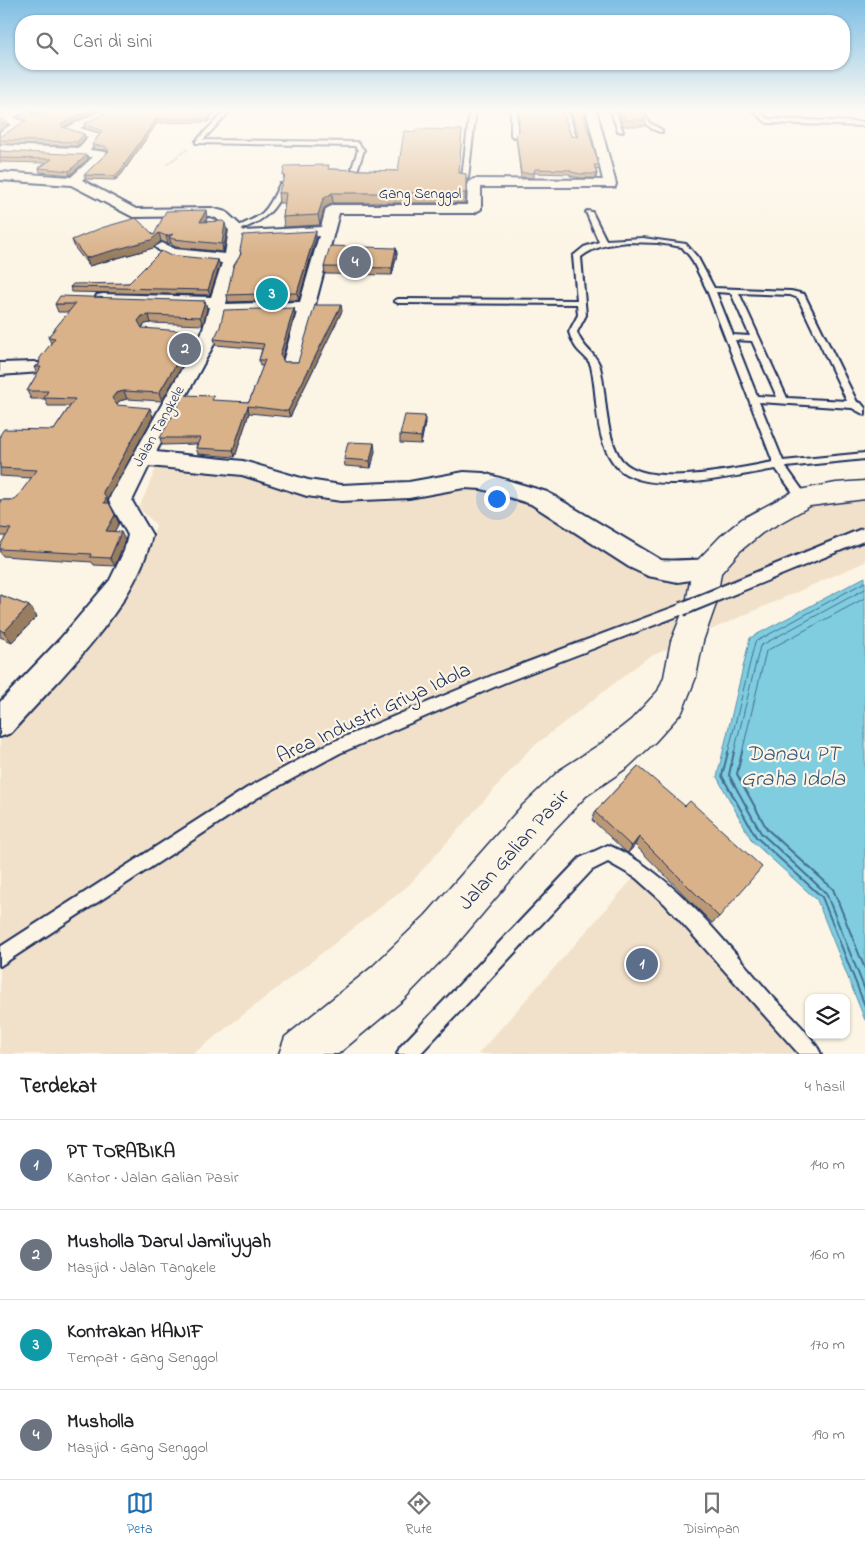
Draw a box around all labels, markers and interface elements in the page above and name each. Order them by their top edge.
search box [15,15,850,70]
icon: search [33,29,61,57]
text: Cari di sini [73,29,152,56]
street label: Gang Senggol [379,183,461,206]
pin: 4 [339,243,371,281]
pin: 3 [256,275,288,313]
pin: 2 [169,330,201,368]
street label: Jalan Tangkele [127,382,191,472]
your location [484,486,510,512]
street label: Area Industri Griya Idola [272,656,477,774]
water label: Danau PT Graha Idola [741,739,846,796]
street label: Jalan Galian Pasir [452,783,577,918]
pin: 1 [626,945,658,983]
map controls [805,994,850,1039]
button: layers [805,994,850,1039]
text: Terdekat [20,1072,97,1102]
text: 4 hasil [804,1075,845,1099]
text: PT TORABIKA [67,1139,175,1166]
text: 1 [33,1153,39,1177]
text: 140 m [810,1153,845,1177]
text: Kantor · Jalan Galian Pasir [67,1166,239,1190]
text: Musholla Darul Jami'iyyah [67,1229,271,1256]
text: 2 [32,1243,40,1267]
text: 160 m [810,1243,845,1267]
text: Masjid · Jalan Tangkele [67,1256,216,1280]
text: Kontrakan HANIF [67,1319,203,1346]
text: 3 [33,1333,39,1357]
text: 170 m [810,1333,845,1357]
text: Tempat · Gang Senggol [67,1346,218,1370]
text: Musholla [67,1409,134,1436]
text: 4 [33,1423,39,1447]
text: 190 m [812,1423,845,1447]
text: Masjid · Gang Senggol [67,1436,208,1460]
tab: Peta [126,1489,154,1540]
tab: Rute [405,1489,433,1540]
tab: Disimpan [684,1489,739,1540]

